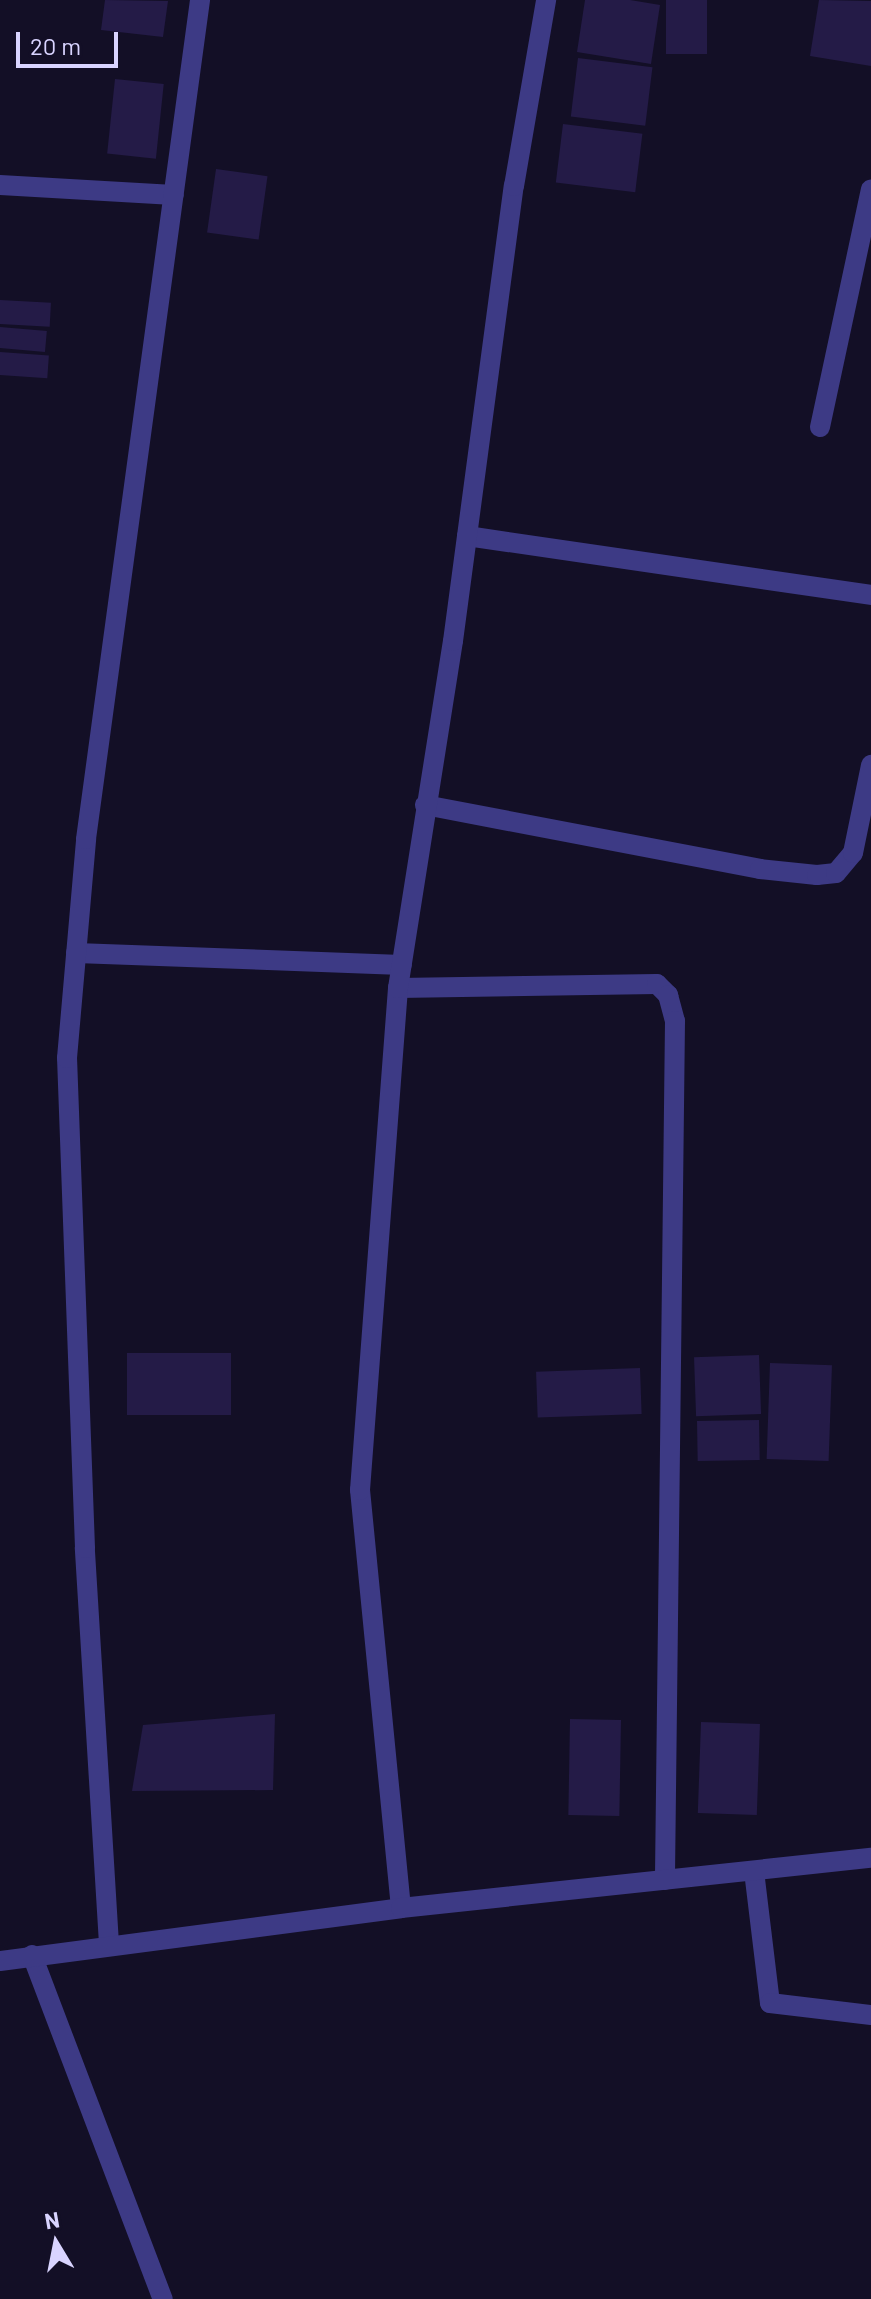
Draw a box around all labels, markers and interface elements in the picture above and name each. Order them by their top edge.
scale bar [20,16,122,66]
text: 20 m [30,31,81,60]
north arrow [16,2203,96,2283]
text: N [42,2205,61,2233]

